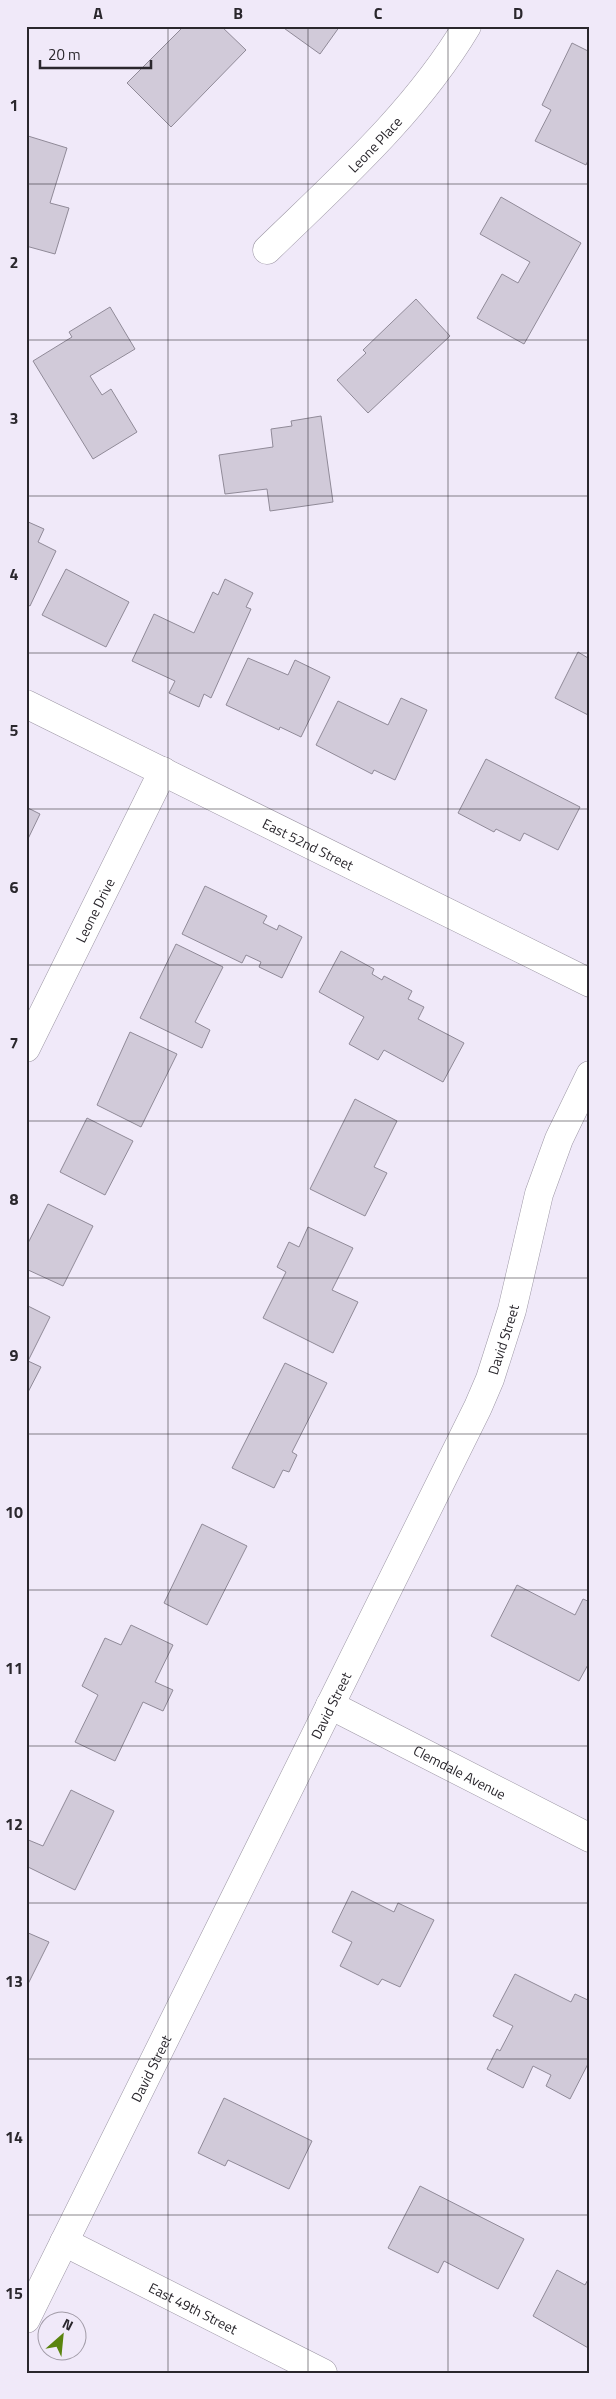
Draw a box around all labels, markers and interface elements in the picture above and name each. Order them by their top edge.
text: A [93,1,103,25]
text: B [233,1,243,25]
text: C [374,1,383,25]
text: D [513,1,523,25]
scale bar [40,38,151,70]
text: 20 m [48,43,81,66]
text: 1 [10,93,18,117]
street label: Leone Place [343,111,406,177]
text: 2 [10,250,18,274]
text: 3 [10,406,18,430]
text: 4 [10,562,19,586]
text: 5 [10,718,19,742]
street label: East 52nd Street [259,812,358,875]
street label: Leone Drive [69,874,119,946]
text: 6 [10,875,19,899]
text: 7 [10,1031,18,1055]
text: 8 [10,1187,19,1211]
street label: David Street [482,1302,523,1377]
text: 9 [10,1343,19,1367]
text: 10 [5,1500,23,1524]
text: 11 [5,1656,23,1680]
street label: David Street [305,1668,356,1742]
street label: Clemdale Avenue [410,1739,510,1804]
text: 12 [5,1812,23,1836]
text: 13 [5,1969,23,1993]
street label: David Street [125,2031,176,2105]
text: 14 [5,2125,23,2149]
street label: East 49th Street [146,2276,241,2339]
text: 15 [5,2281,23,2305]
north arrow [38,2312,88,2362]
text: N [59,2312,77,2336]

